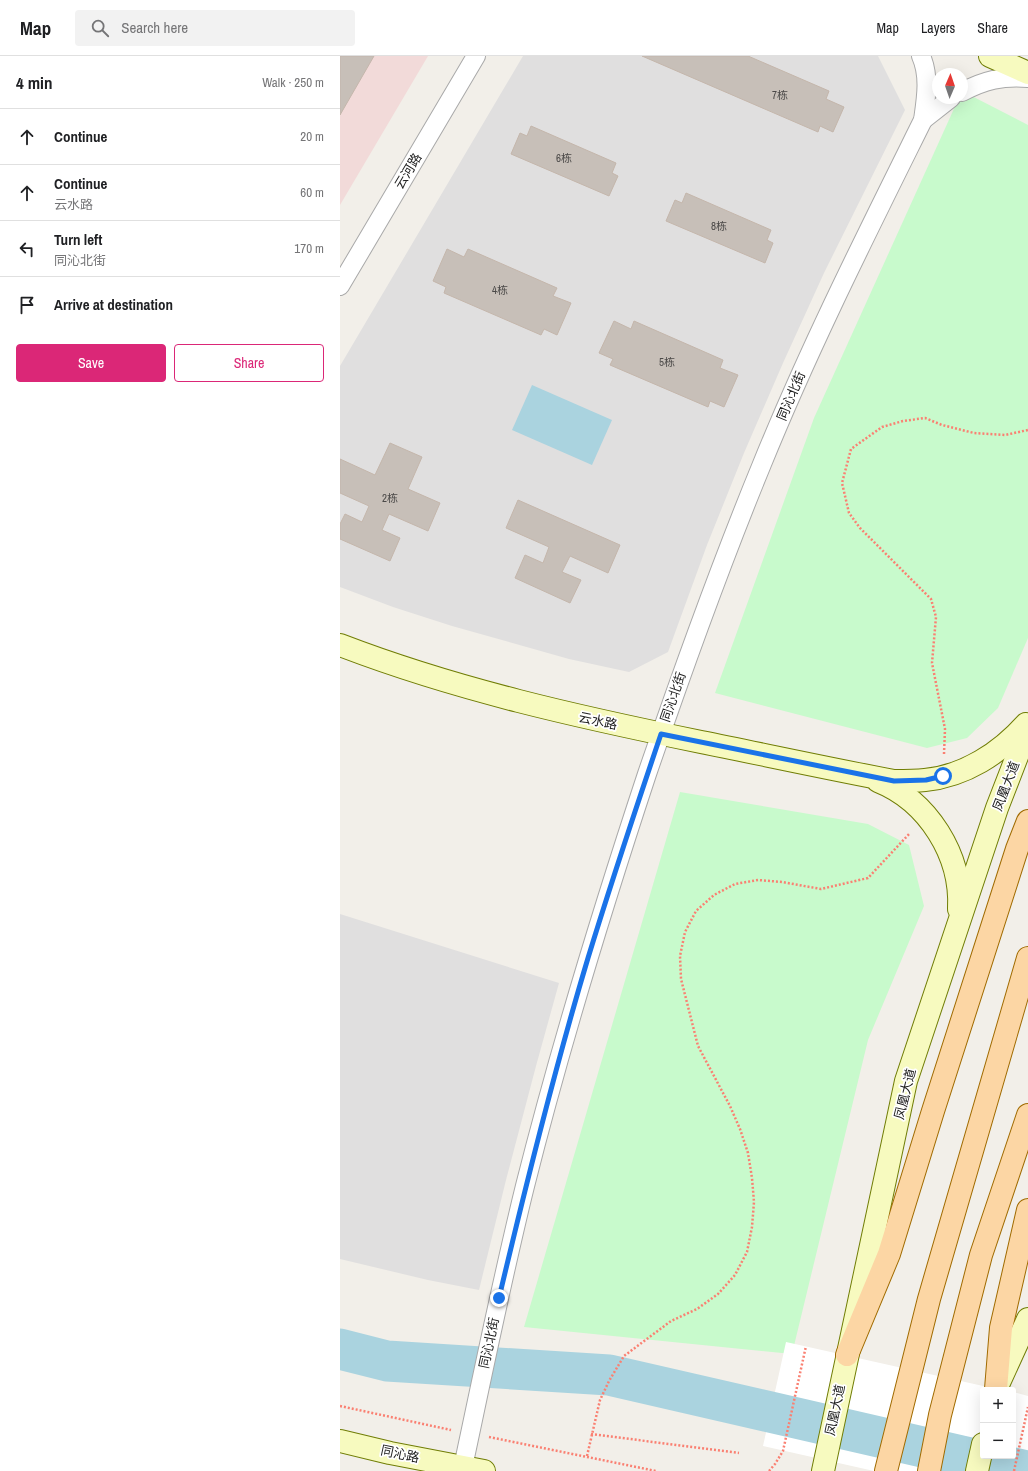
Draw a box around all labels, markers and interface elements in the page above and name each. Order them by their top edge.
search box [75,10,355,46]
text: Map [20,15,51,41]
icon: search [89,17,111,39]
text: Search here [121,17,188,38]
text: Map [877,19,899,37]
text: Layers [921,19,955,37]
text: Share [977,19,1008,37]
north arrow [932,68,968,104]
text: 4 min [16,71,52,94]
text: Walk · 250 m [262,74,324,91]
house number: 7栋 [772,88,788,102]
icon: ahead [16,126,38,148]
text: Continue [54,126,107,147]
text: 20 m [300,128,324,145]
street label: 云河路 [391,150,425,192]
house number: 6栋 [556,151,572,165]
text: Continue [54,173,107,194]
icon: ahead [16,182,38,204]
text: 60 m [300,184,324,201]
text: 云水路 [54,196,93,213]
house number: 8栋 [711,219,727,233]
text: Turn left [54,229,102,250]
icon: left [16,238,38,260]
text: 170 m [294,240,324,257]
text: 同沁北街 [54,252,106,269]
house number: 4栋 [492,283,508,297]
icon: arrive [16,294,38,316]
text: Arrive at destination [54,294,173,315]
button: Save [16,344,166,382]
button: Share [174,344,324,382]
house number: 5栋 [659,355,675,369]
street label: 同沁北街 [773,369,809,423]
house number: 2栋 [382,491,398,505]
street label: 同沁北街 [656,670,690,724]
street label: 云水路 [577,709,619,733]
street label: 凤凰大道 [989,759,1023,813]
route start [934,767,952,785]
street label: 凤凰大道 [890,1067,920,1121]
route end [490,1289,508,1307]
street label: 同沁北街 [475,1316,503,1370]
street label: 凤凰大道 [821,1383,849,1437]
map controls [980,1387,1016,1459]
button: + [980,1387,1016,1423]
button: − [980,1423,1016,1459]
street label: 同沁路 [379,1442,421,1466]

